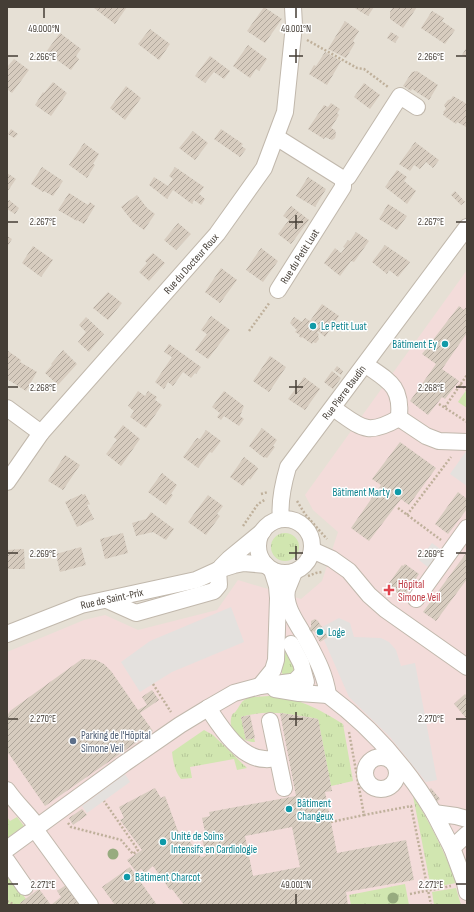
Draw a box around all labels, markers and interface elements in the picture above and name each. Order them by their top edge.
text: 49.000°N [28,23,60,35]
text: 49.001°N [281,23,311,35]
text: 2.266°E [30,51,56,63]
text: 2.266°E [418,51,444,63]
text: 2.267°E [30,216,56,228]
text: 2.267°E [418,216,444,228]
street label: Rue du Petit Luat [277,226,322,286]
street label: Rue du Docteur Roux [161,230,221,296]
place label: Le Petit Luat [321,320,368,333]
marker: Le Petit Luat [308,321,318,331]
place label: Bâtiment Ey [392,338,438,351]
marker: Bâtiment Ey [440,339,450,349]
street label: Rue Pierre Baudin [319,362,368,422]
text: 2.268°E [30,382,56,394]
text: 2.268°E [418,382,444,394]
place label: Bâtiment Marty [332,486,391,499]
marker: Bâtiment Marty [393,487,403,497]
text: 2.269°E [30,548,56,560]
text: 2.269°E [418,548,444,560]
place label: Hôpital Simone Veil [398,578,440,604]
marker: Hôpital Simone Veil [383,584,395,596]
street label: Rue de Saint-Prix [79,585,144,611]
place label: Loge [328,626,345,639]
marker: Loge [315,627,325,637]
text: 2.270°E [30,713,56,725]
text: 2.270°E [418,713,444,725]
place label: Parking de l'Hôpital Simone Veil [81,729,151,755]
marker: Parking de l'Hôpital Simone Veil [68,736,78,746]
place label: Bâtiment Changeux [297,797,333,823]
marker: Bâtiment Changeux [284,804,294,814]
place label: Unité de Soins Intensifs en Cardiologie [171,830,257,856]
marker: Unité de Soins Intensifs en Cardiologie [158,837,168,847]
place label: Bâtiment Charcot [135,871,201,884]
marker: Bâtiment Charcot [122,872,132,882]
text: 2.271°E [31,879,55,891]
text: 49.001°N [281,879,311,891]
text: 2.271°E [419,879,443,891]

